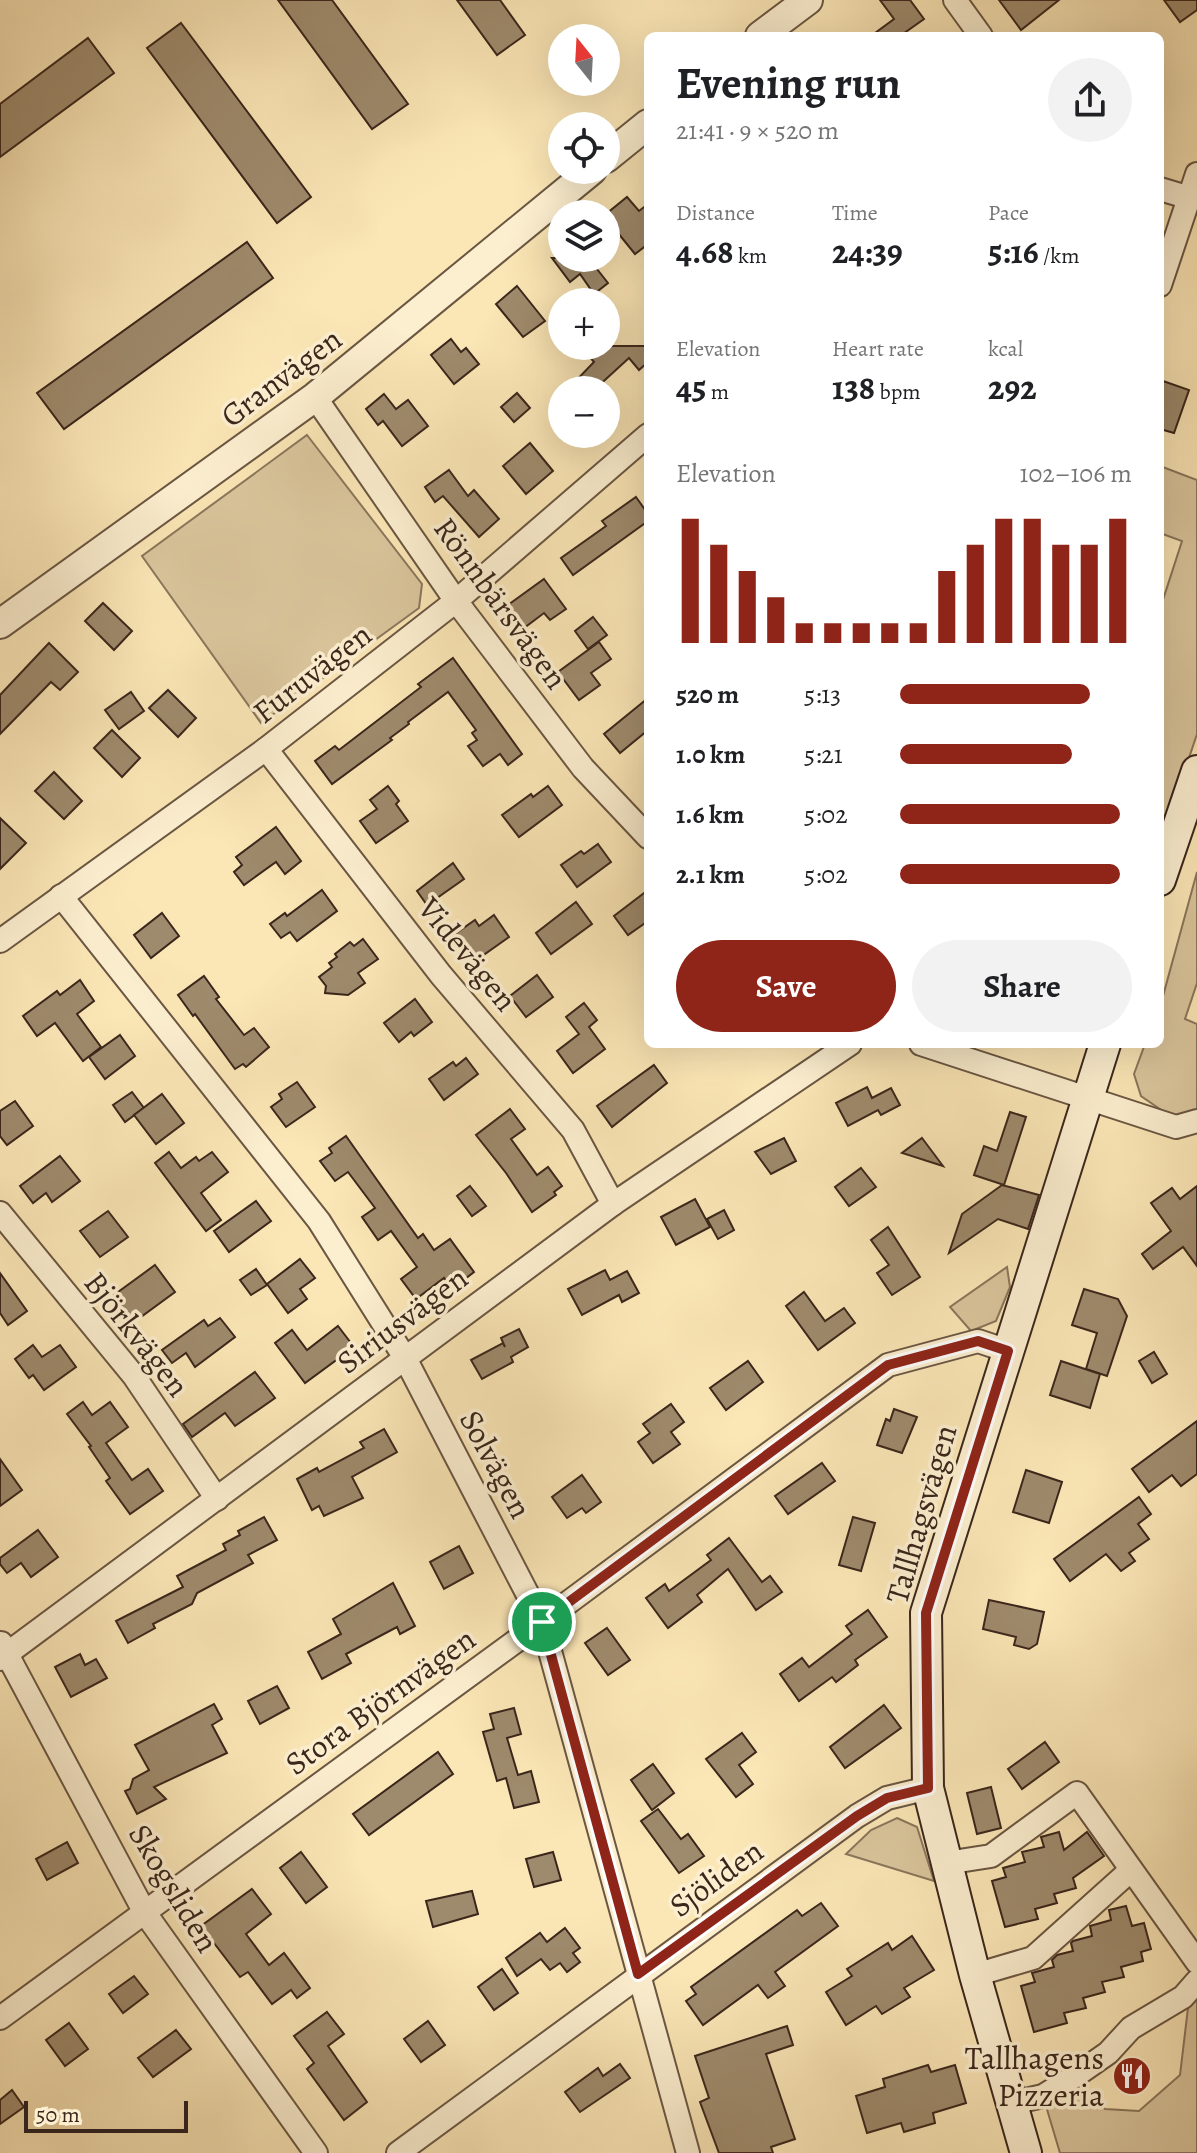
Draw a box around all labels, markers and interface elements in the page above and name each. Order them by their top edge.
north arrow [548,24,620,96]
map controls [548,24,620,448]
text: Evening run [676,53,901,113]
button: share [1048,58,1132,142]
button: locate [548,112,620,184]
text: 21:41 · 9 × 520 m [676,113,839,148]
text: Distance [676,198,755,228]
text: Time [832,198,878,228]
text: Pace [988,198,1029,228]
button: layers [548,200,620,272]
text: 4.68 [676,228,734,275]
text: 24:39 [832,228,903,275]
text: 5:16 [988,228,1039,275]
text: km [734,241,767,271]
text: /km [1039,241,1080,271]
button: + [548,288,620,360]
street label: Granvägen [211,317,351,437]
text: Elevation [676,334,760,364]
text: Heart rate [832,334,924,364]
text: kcal [988,334,1023,364]
text: 45 [676,364,707,411]
text: 138 [832,364,875,411]
text: 292 [988,364,1037,411]
button: − [548,376,620,448]
text: m [707,377,729,407]
text: bpm [875,377,921,407]
text: Elevation [676,456,776,491]
text: 102–106 m [1020,456,1132,491]
street label: Rönnbärsvägen [424,508,578,698]
street label: Furuvägen [243,613,381,733]
text: 520 m [676,677,739,712]
text: 5:13 [804,677,841,712]
text: 1.0 km [676,737,745,772]
text: 5:21 [804,737,843,772]
text: 1.6 km [676,797,744,832]
text: 5:02 [804,797,848,832]
text: 2.1 km [676,857,745,892]
text: 5:02 [804,857,848,892]
street label: Videvägen [408,887,528,1020]
button: Save [676,940,896,1032]
button: Share [912,940,1132,1032]
street label: Siriusvägen [327,1256,477,1384]
street label: Björkvägen [74,1262,200,1406]
street label: Solvägen [449,1402,543,1526]
street label: Tallhagsvägen [875,1420,967,1608]
pin [508,1588,576,1656]
icon: arrive [520,1600,564,1644]
street label: Stora Björnvägen [276,1617,484,1785]
street label: Skogsliden [118,1816,230,1960]
street label: Sjöliden [660,1829,772,1927]
place label: Tallhagens Pizzeria [965,2036,1104,2117]
restaurant icon: Tallhagens Pizzeria [1111,2055,1153,2097]
scale bar [24,2097,188,2133]
text: 50 m [36,2100,80,2130]

